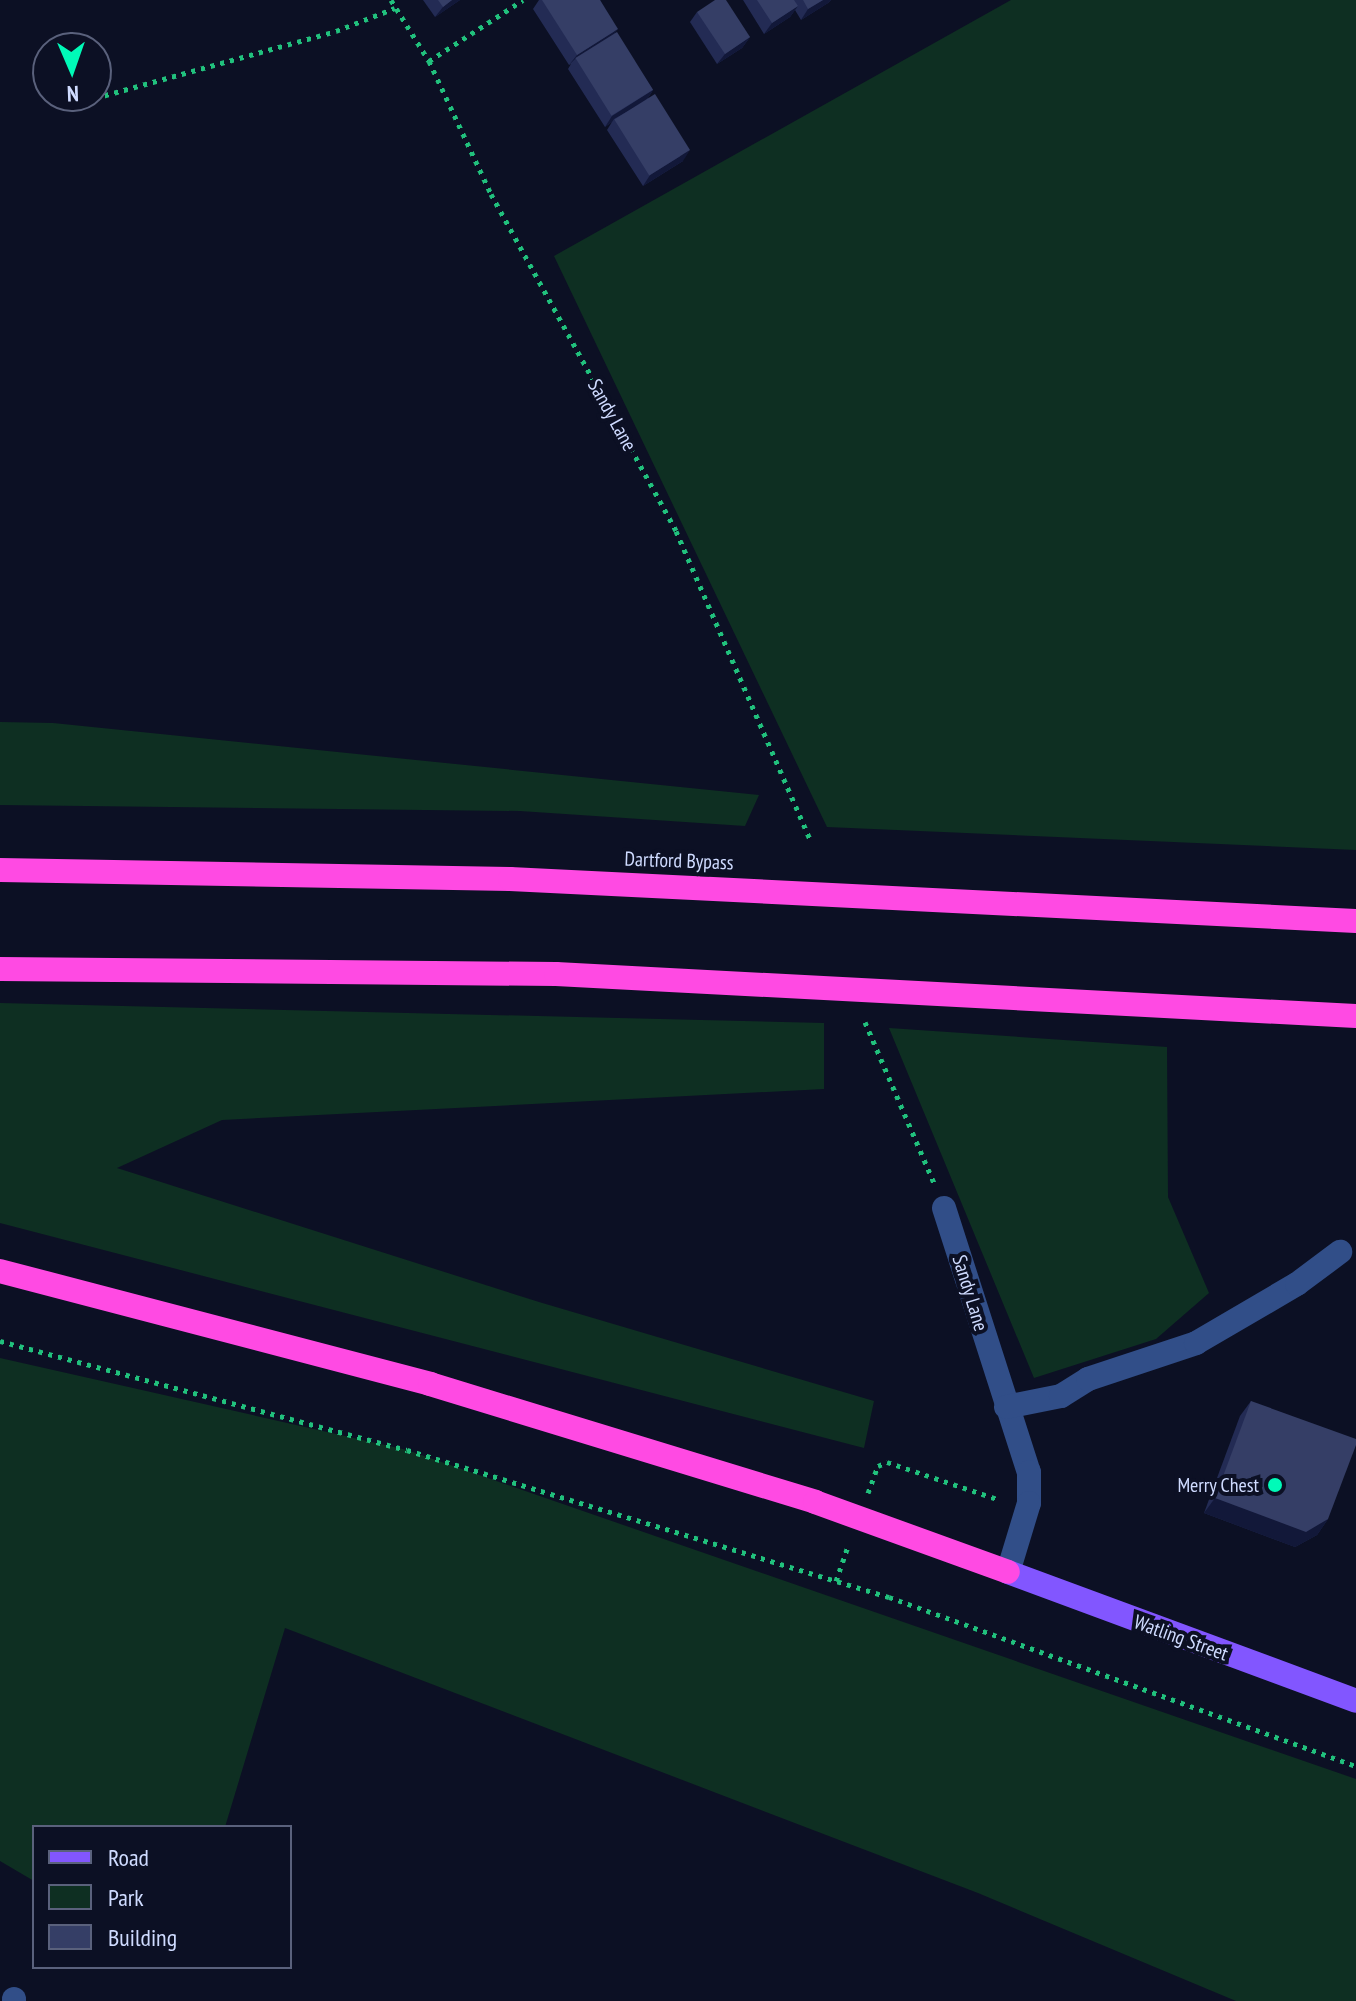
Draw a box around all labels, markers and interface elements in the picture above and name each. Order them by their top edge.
north arrow [32,32,112,112]
text: N [66,80,79,108]
street label: Sandy Lane [582,375,642,455]
street label: Dartford Bypass [624,847,734,875]
street label: Sandy Lane [947,1252,993,1334]
place label: Merry Chest [1177,1473,1259,1497]
marker: Merry Chest [1266,1476,1284,1494]
street label: Watling Street [1131,1610,1231,1666]
legend [32,1825,292,1969]
text: Road [108,1842,149,1873]
text: Park [108,1882,144,1913]
text: Building [108,1922,177,1953]

